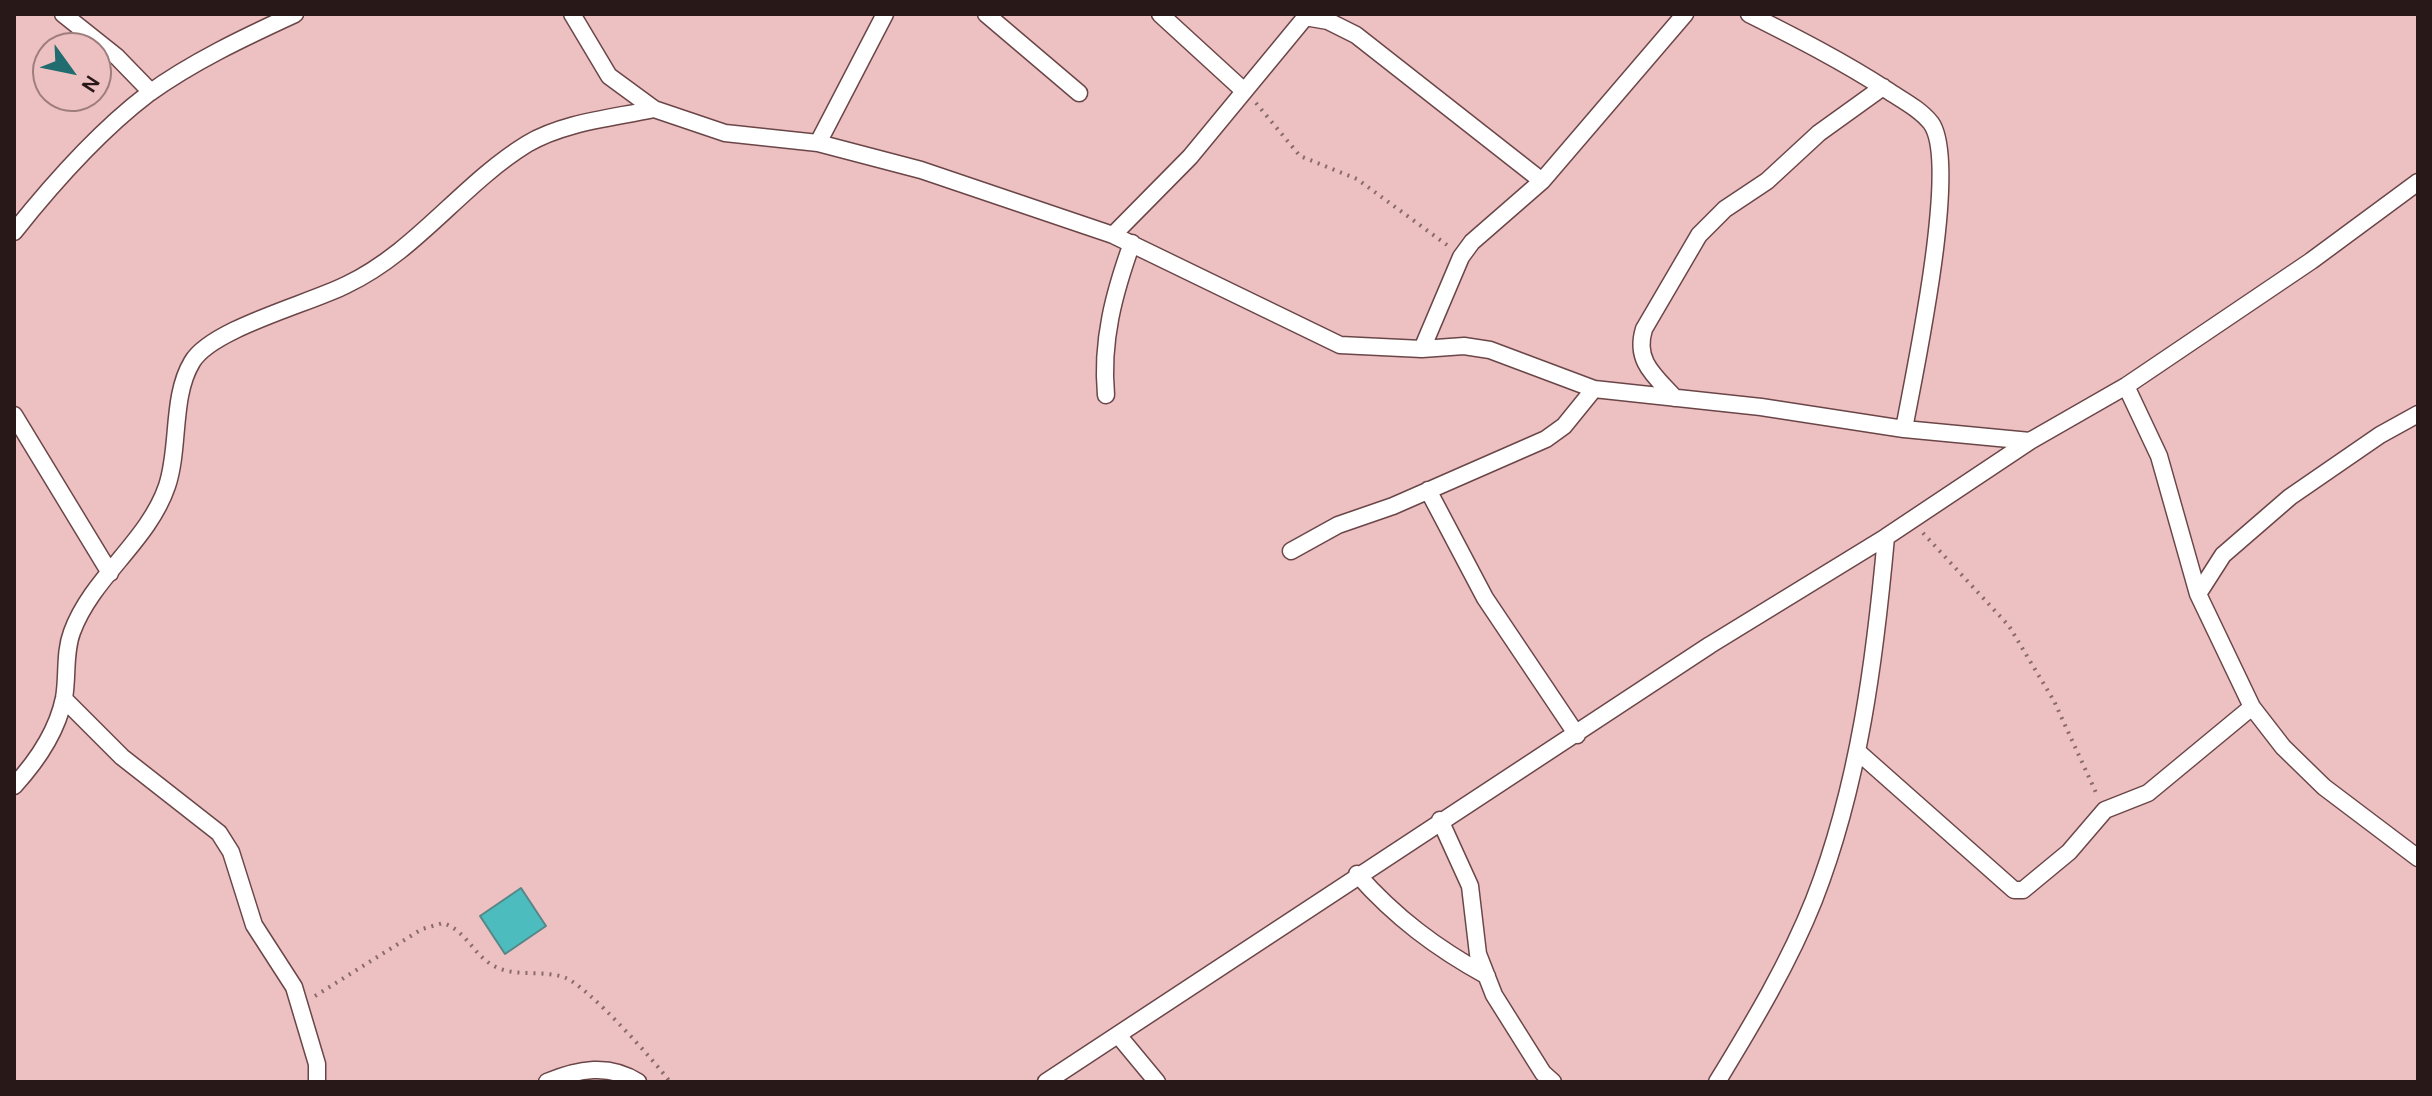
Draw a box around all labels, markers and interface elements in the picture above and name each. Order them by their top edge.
north arrow [32,32,112,112]
text: N [75,70,106,98]

